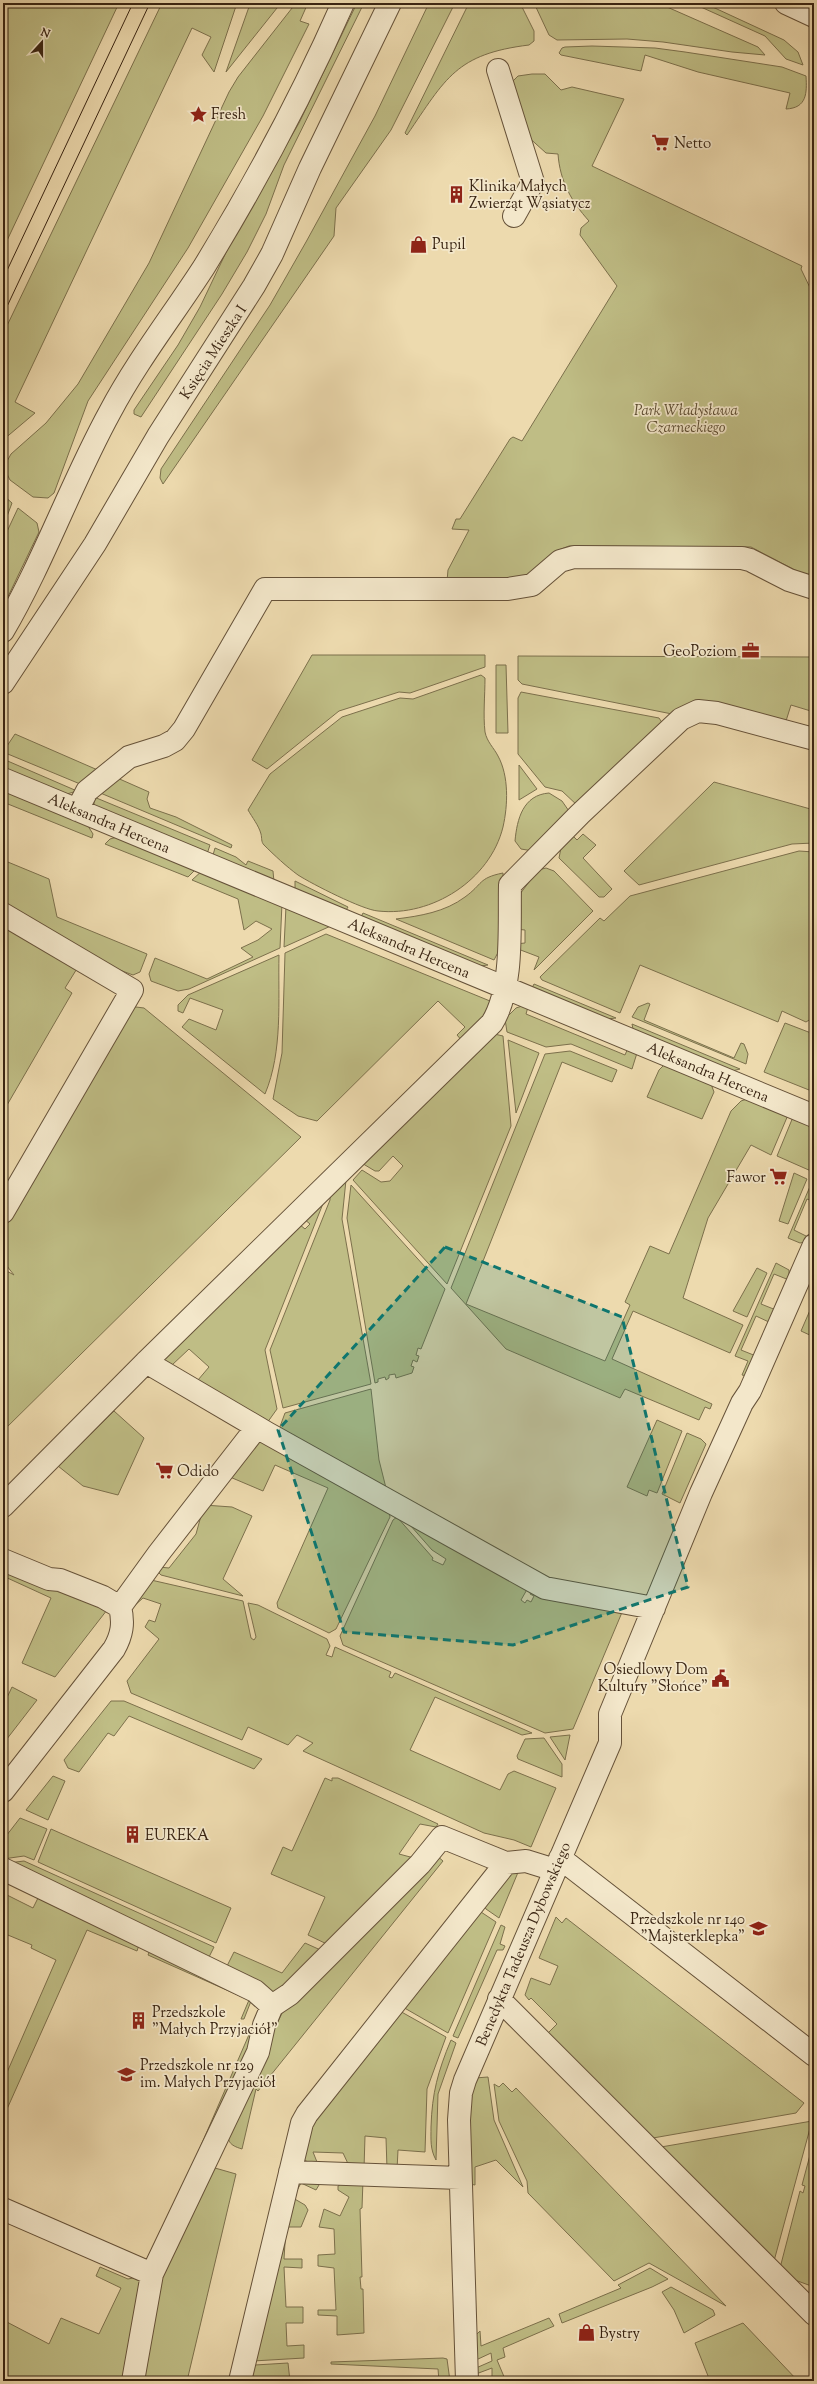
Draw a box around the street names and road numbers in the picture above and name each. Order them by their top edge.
street label: Księcia Mieszka I [176,301,253,404]
street label: Aleksandra Hercena [44,789,173,860]
street label: Aleksandra Hercena [344,914,473,985]
street label: Aleksandra Hercena [643,1038,772,1109]
street label: Benedykta Tadeusza Dybowskiego [472,1839,577,2050]

